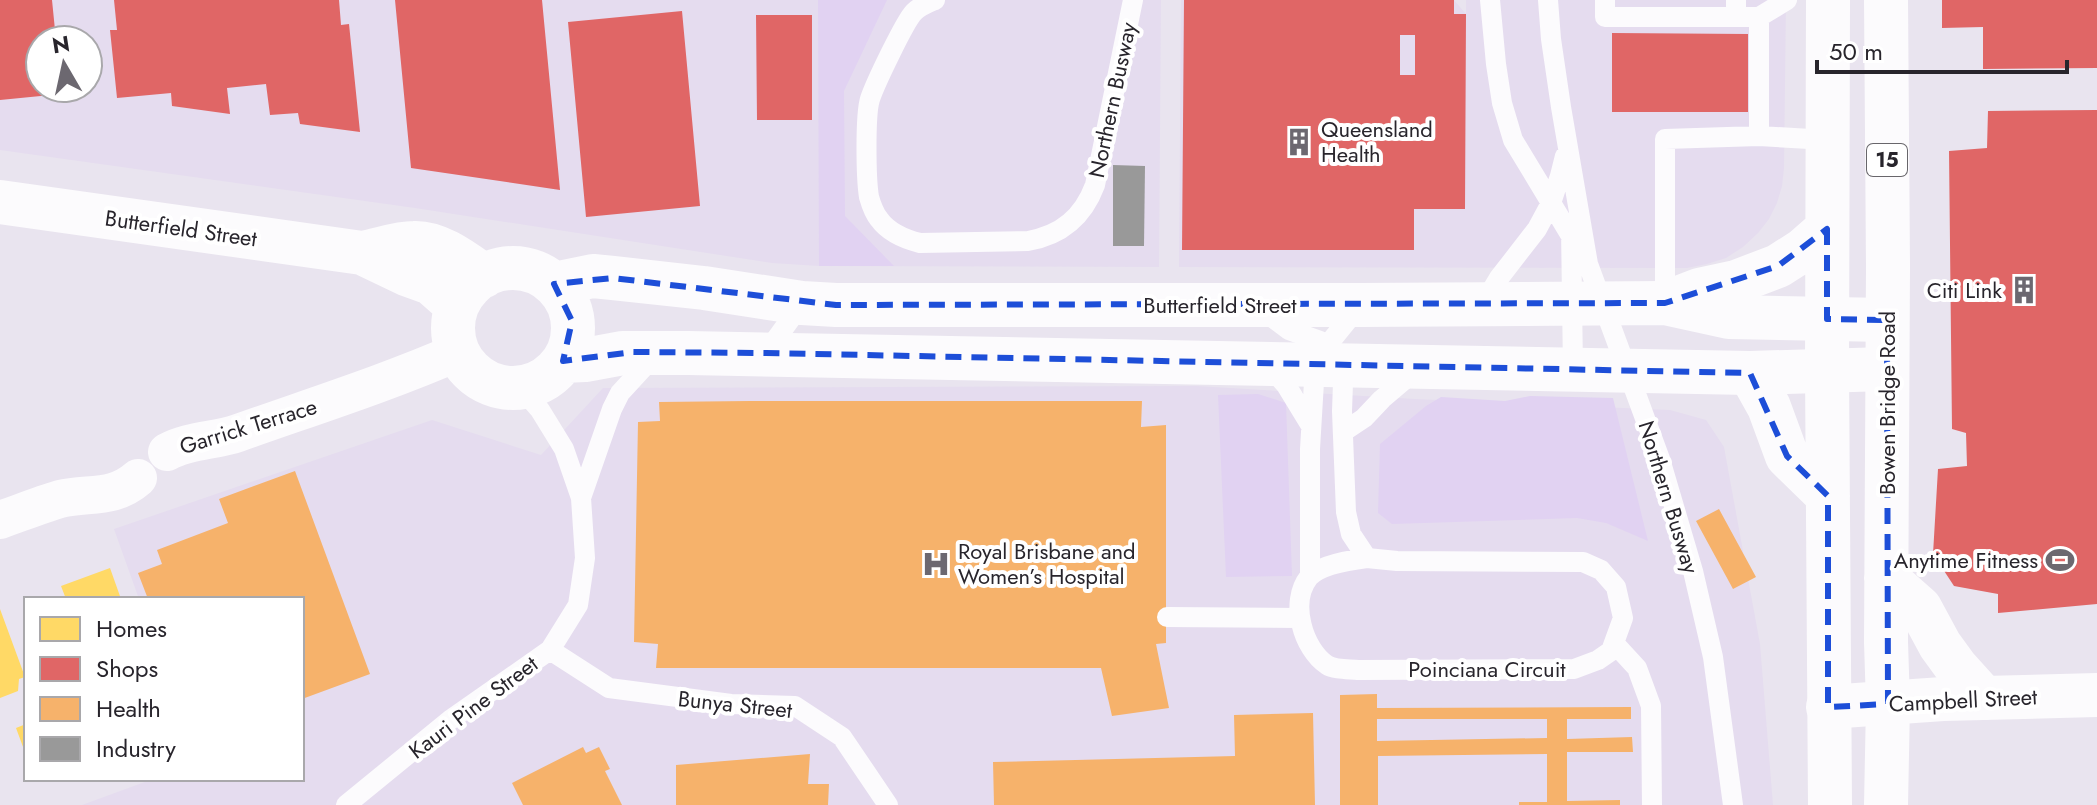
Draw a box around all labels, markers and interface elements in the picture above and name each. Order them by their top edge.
street label: Northern Busway [1080,19,1144,181]
north arrow [24,24,104,104]
scale bar [1817,24,2067,74]
text: N [50,27,72,61]
text: 50 m [1829,34,1883,69]
place label: Queensland Health [1321,113,1433,170]
building icon: Queensland Health [1284,127,1314,157]
road number: 15 [1867,144,1907,176]
street label: Butterfield Street [103,201,260,255]
place label: Citi Link [1927,274,2002,306]
building icon: Citi Link [2009,275,2039,305]
street label: Butterfield Street [1143,289,1297,321]
street label: Bowen Bridge Road [1871,311,1903,495]
street label: Garrick Terrace [175,390,321,462]
street label: Northern Busway [1631,417,1708,578]
place label: Royal Brisbane and Women’s Hospital [958,535,1136,592]
place label: Anytime Fitness [1894,544,2038,576]
sports icon: Anytime Fitness [2045,545,2075,575]
hospital icon: Royal Brisbane and Women’s Hospital [921,549,951,579]
legend [24,597,304,781]
text: Homes [96,611,167,646]
street label: Kauri Pine Street [402,647,545,766]
text: Shops [96,651,158,686]
street label: Poinciana Circuit [1408,653,1566,685]
street label: Campbell Street [1888,680,2039,720]
street label: Bunya Street [676,682,794,726]
text: Health [96,691,161,726]
text: Industry [96,731,176,766]

